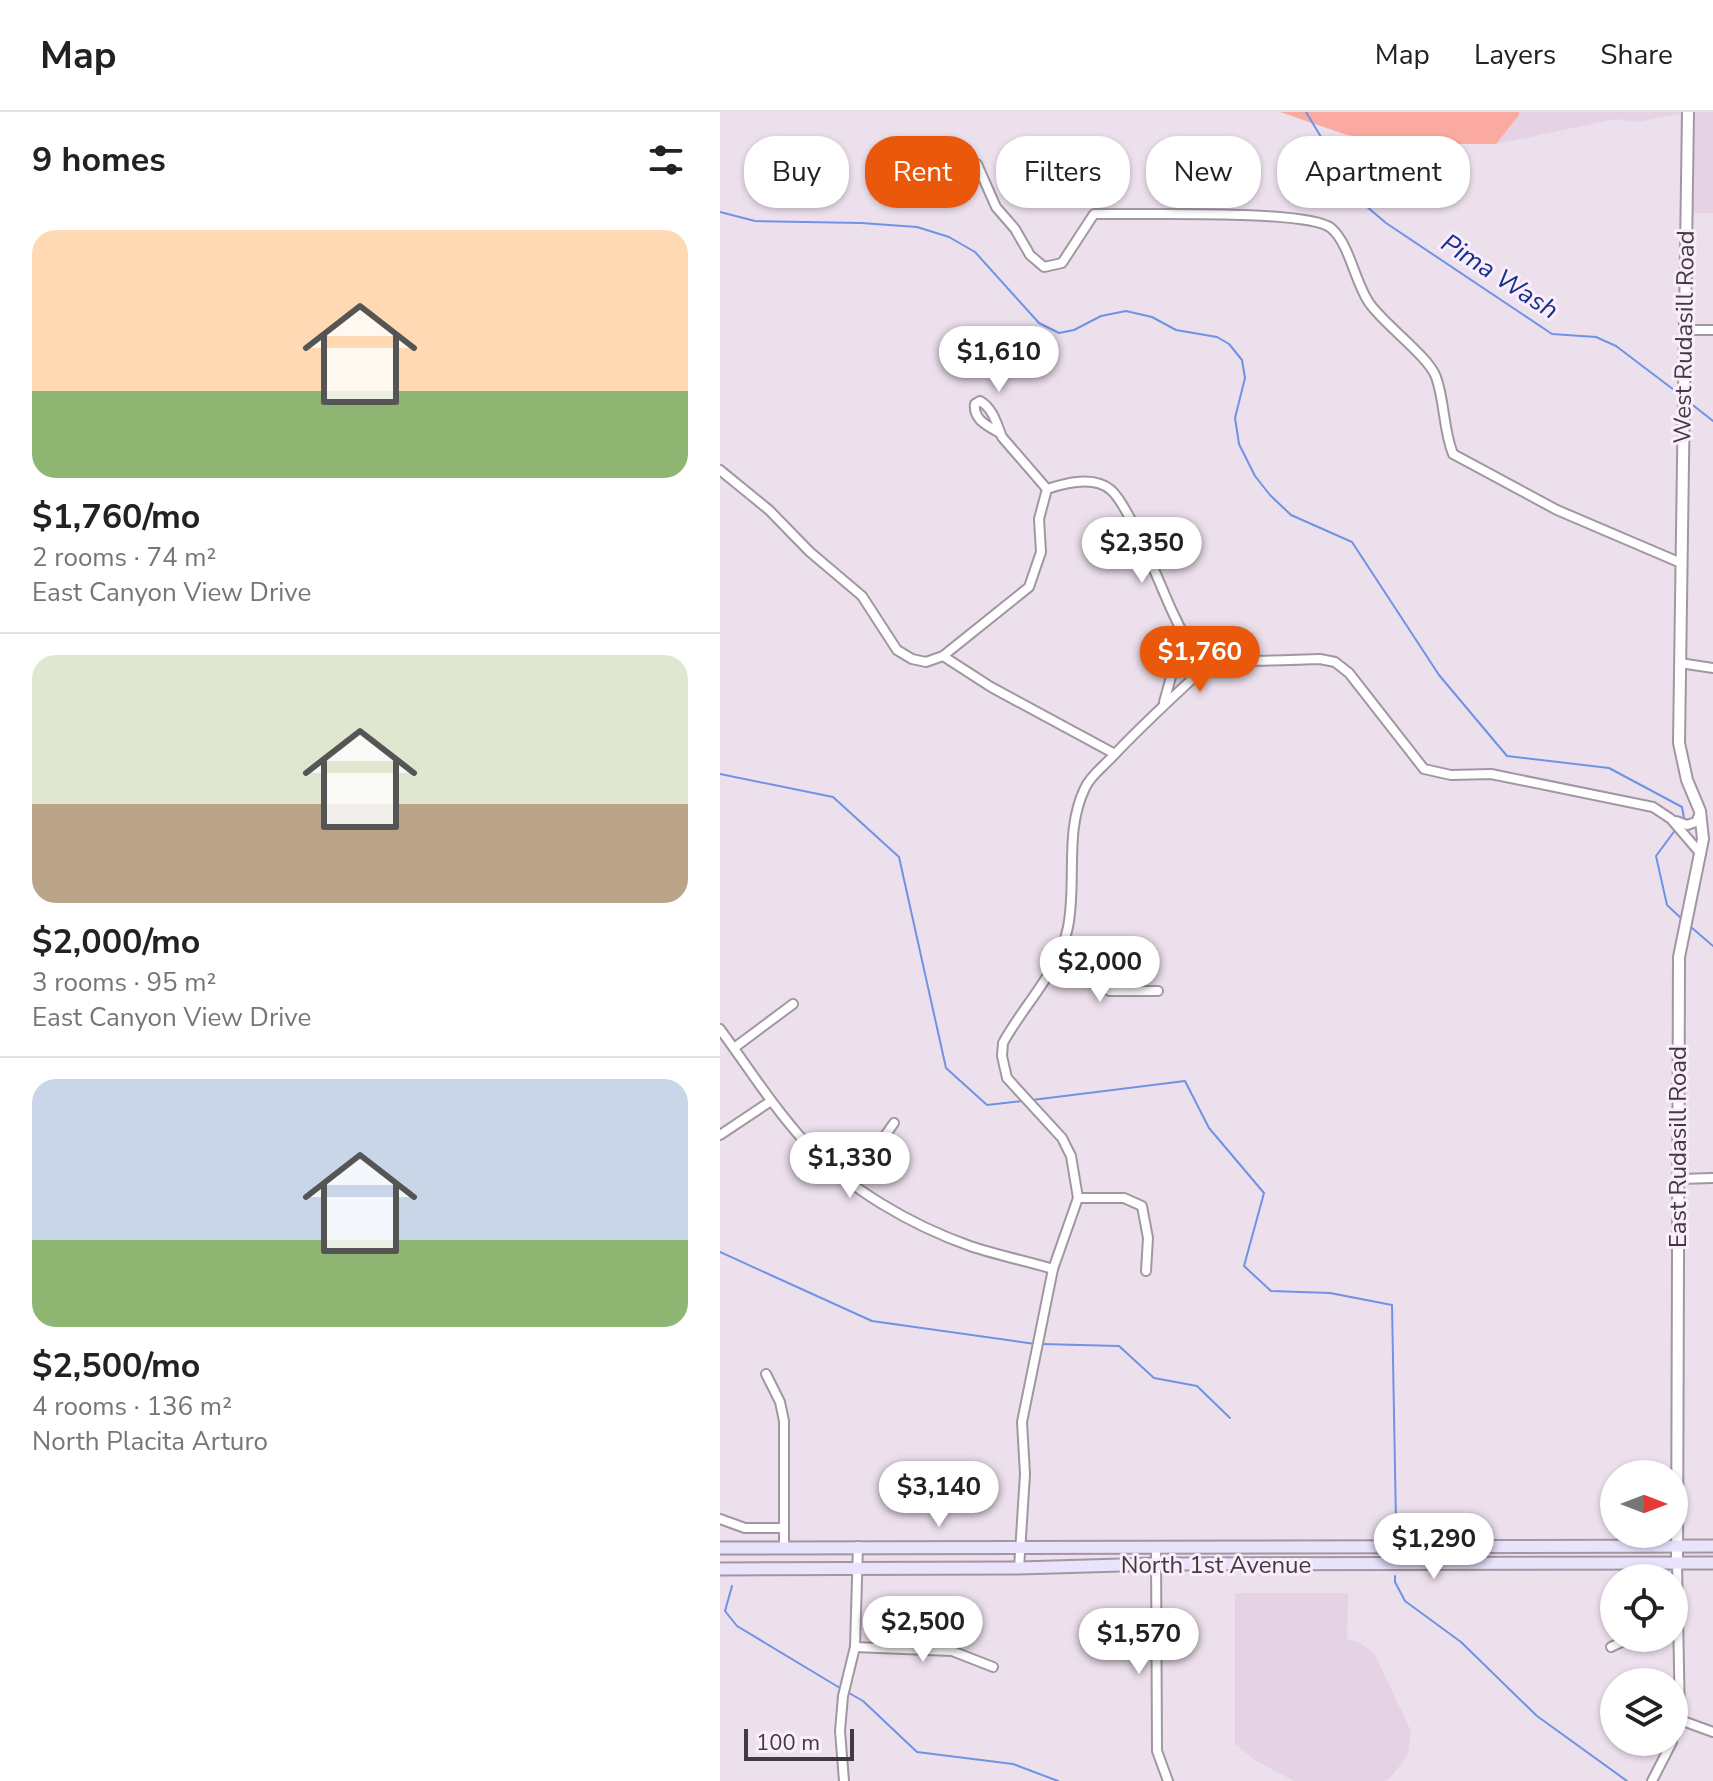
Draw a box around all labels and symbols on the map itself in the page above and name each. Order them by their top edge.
water label: Pima Wash [1434,225,1565,327]
street label: West Rudasill Road [1666,230,1702,444]
pin: $1,610 [934,326,1064,394]
pin: $2,350 [1077,517,1207,585]
pin: $1,760 [1135,626,1265,694]
pin: $2,000 [1035,936,1165,1004]
street label: East Rudasill Road [1662,1046,1694,1248]
pin: $1,330 [785,1132,915,1200]
north arrow [1600,1460,1688,1548]
pin: $3,140 [874,1461,1004,1529]
pin: $1,290 [1369,1513,1499,1581]
street label: North 1st Avenue [1121,1549,1311,1581]
pin: $2,500 [858,1596,988,1664]
pin: $1,570 [1074,1608,1204,1676]
scale bar [744,1725,854,1761]

